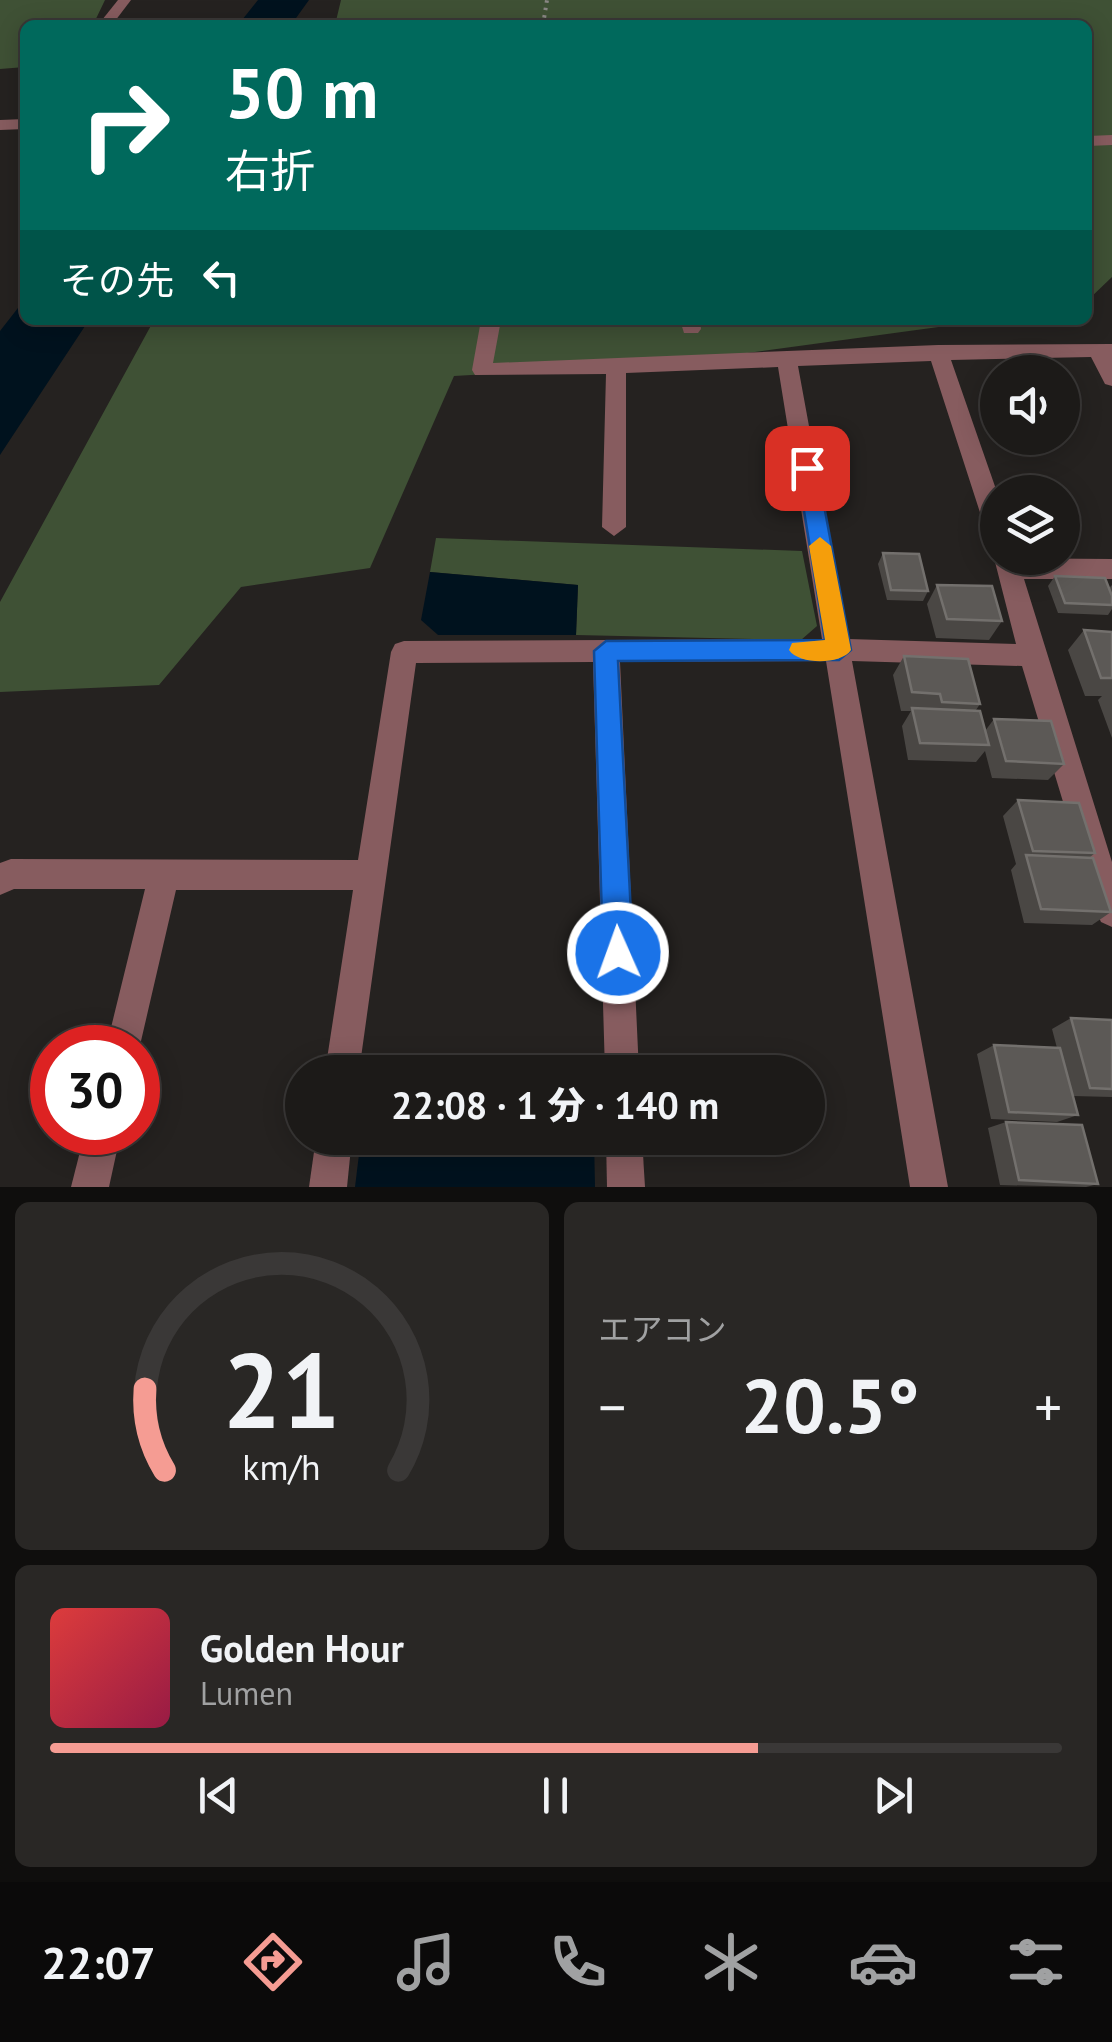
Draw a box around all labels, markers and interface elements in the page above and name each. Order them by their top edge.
text: 50 m [225,47,378,137]
icon: right [60,60,190,190]
text: 右折 [225,141,315,199]
icon: left [194,250,249,305]
text: その先 [60,255,174,304]
map controls [980,355,1080,575]
button: sound [980,355,1080,455]
pin [765,426,850,511]
icon: arrive [780,441,835,496]
button: layers [980,475,1080,575]
position arrow [566,901,670,1005]
speed limit sign: 30 [30,1025,160,1155]
text: 22:08 · 1 分 · 140 m [391,1080,719,1129]
text: エアコン [599,1308,727,1350]
text: 21 [223,1322,341,1457]
text: 20.5° [741,1357,920,1454]
text: − [599,1371,626,1442]
text: + [1034,1371,1062,1442]
text: km/h [243,1444,321,1490]
text: Golden Hour [200,1623,404,1672]
text: Lumen [200,1672,293,1714]
icon: previous [191,1768,246,1823]
icon: pause [528,1768,583,1823]
icon: next [866,1768,921,1823]
icon: directions [238,1927,308,1997]
icon: music [391,1927,461,1997]
icon: phone [543,1927,613,1997]
icon: climate [696,1927,766,1997]
icon: car [848,1927,918,1997]
icon: filters [1001,1927,1071,1997]
text: 22:07 [41,1933,155,1991]

